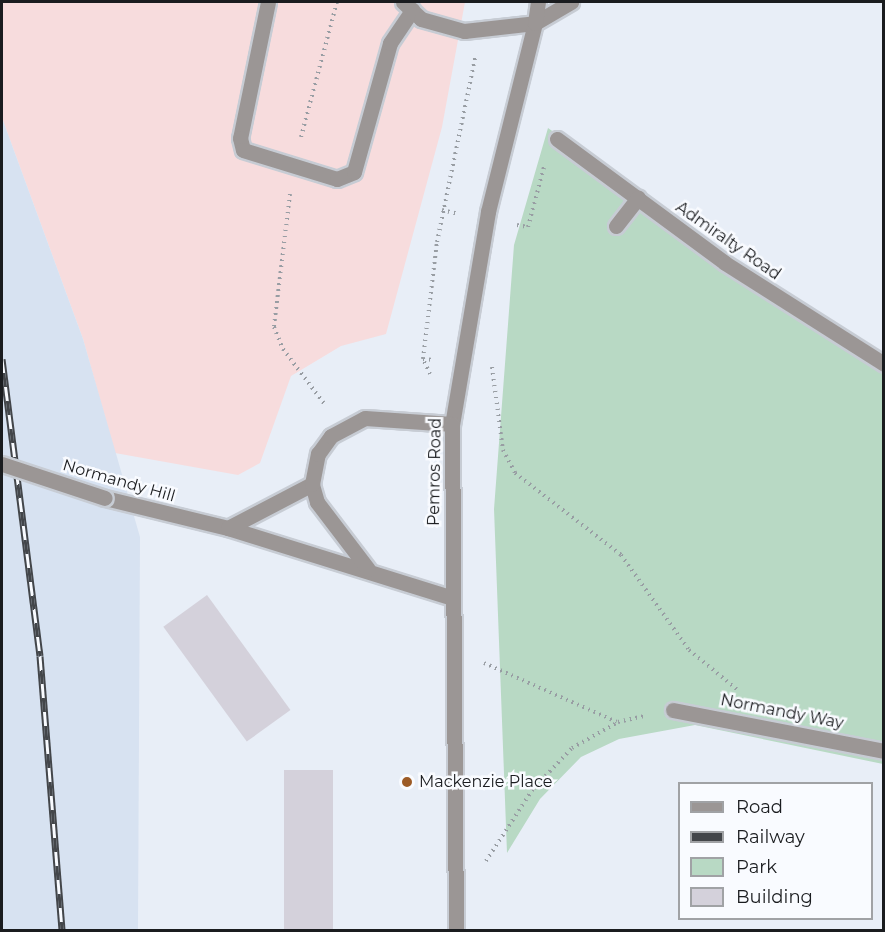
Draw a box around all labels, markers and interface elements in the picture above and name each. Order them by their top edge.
street label: Admiralty Road [672,198,784,284]
street label: Pemros Road [424,418,446,526]
street label: Normandy Hill [61,456,177,506]
street label: Normandy Way [719,691,845,733]
place label: Mackenzie Place [419,772,552,792]
marker: Mackenzie Place [400,775,414,789]
legend [678,782,873,920]
text: Road [736,796,783,818]
text: Railway [736,826,805,848]
text: Park [736,856,777,878]
text: Building [736,886,813,908]

